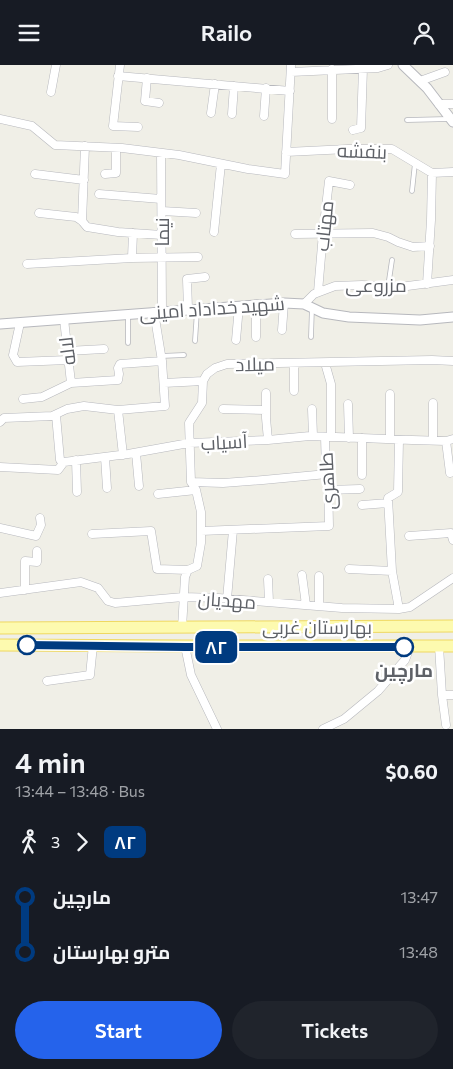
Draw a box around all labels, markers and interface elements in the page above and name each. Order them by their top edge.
icon: menu [15,19,43,47]
text: Railo [201,19,252,46]
icon: person [410,19,438,47]
street label: بنفشه [337,138,387,163]
street label: مهتاب [309,199,339,253]
street label: نیما [150,217,173,247]
street label: مزروعی [345,273,407,297]
street label: شهید خداداد امینی [138,291,286,325]
street label: لاله [53,336,80,367]
street label: میلاد [235,352,275,375]
street label: آسیاب [200,429,248,454]
street label: طاهری [314,452,340,510]
street label: مهدیان [197,586,257,614]
street label: بهارستان غربی [262,615,372,639]
line badge: ۸۲ [194,631,238,663]
unlabelled marker [17,635,37,655]
text: ۸۲ [205,636,227,658]
marker: مارچین [394,637,414,657]
place label: مارچین [375,658,433,684]
text: 4 min [15,745,86,779]
text: $0.60 [386,760,438,783]
text: 13:44 – 13:48 · Bus [15,781,145,800]
icon: walk [15,828,43,856]
icon: forward [68,828,96,856]
text: ۸۲ [114,831,136,853]
text: 3 [51,832,60,851]
text: مارچین [53,885,111,908]
text: 13:47 [401,887,438,906]
text: مترو بهارستان [53,940,170,963]
text: 13:48 [399,942,438,961]
button: Start [15,1001,222,1059]
button: Tickets [232,1001,438,1059]

